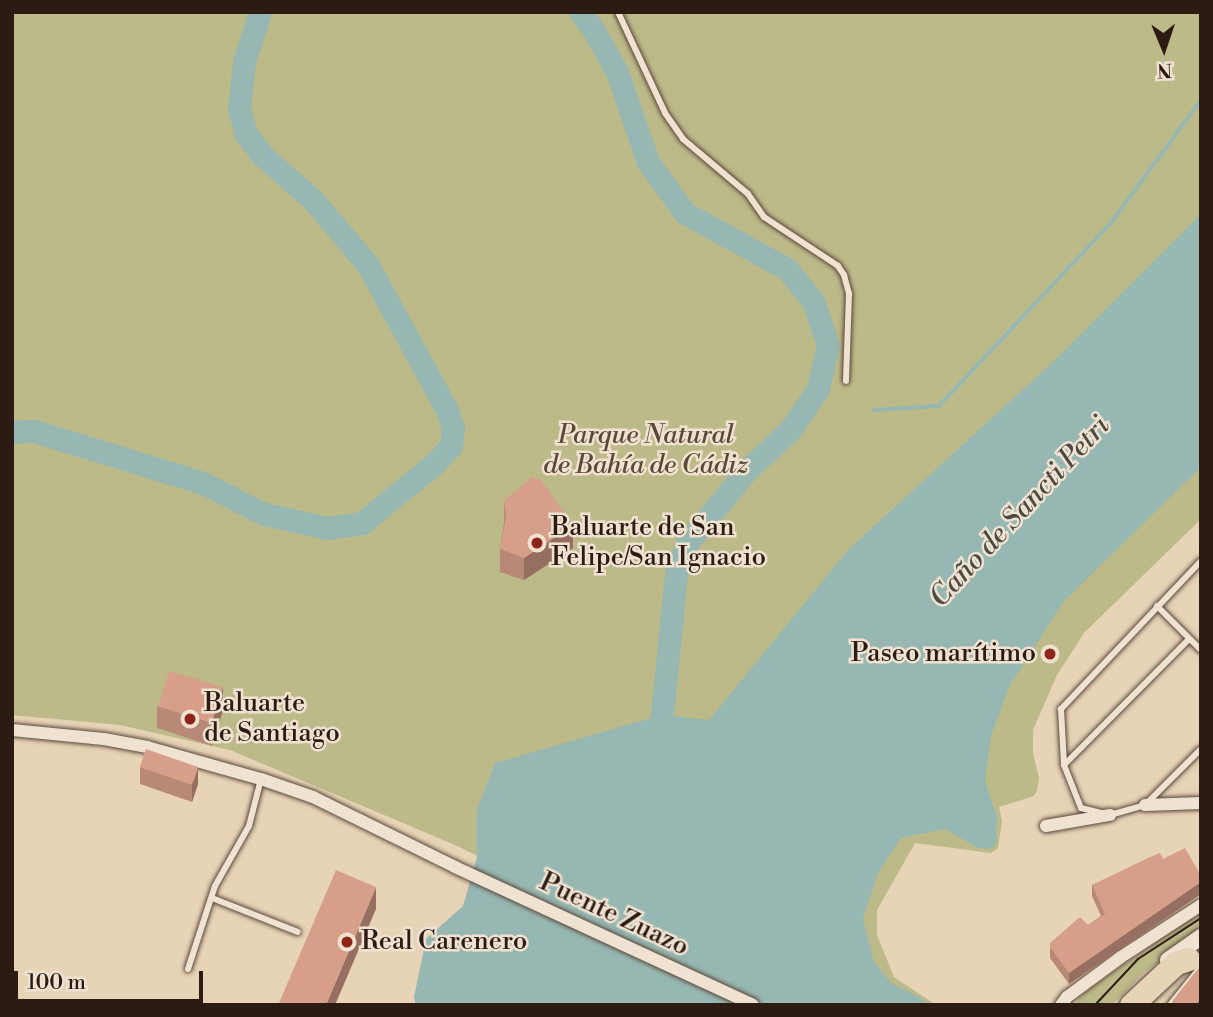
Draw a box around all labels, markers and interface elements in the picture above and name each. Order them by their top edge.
north arrow [1129,14,1199,84]
text: N [1157,58,1173,82]
water label: Caño de Sancti Petri [923,410,1117,614]
park label: Parque Natural de Bahía de Cádiz [543,420,749,481]
place label: Baluarte de San Felipe/San Ignacio [551,512,766,574]
marker: Baluarte de San Felipe/San Ignacio [529,535,545,551]
place label: Paseo marítimo [851,638,1036,670]
marker: Paseo marítimo [1042,646,1058,662]
place label: Baluarte de Santiago [204,688,340,750]
marker: Baluarte de Santiago [182,711,198,727]
street label: Puente Zuazo [534,867,694,963]
place label: Real Carenero [361,926,527,958]
marker: Real Carenero [339,934,355,950]
scale bar [18,958,206,1002]
text: 100 m [27,970,86,996]

